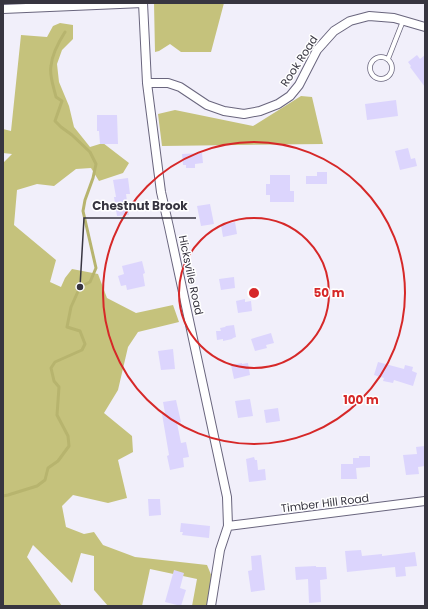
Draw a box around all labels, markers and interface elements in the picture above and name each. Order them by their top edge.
street label: Rook Road [277,32,321,90]
callout: Chestnut Brook [84,194,196,218]
text: Chestnut Brook [92,197,188,214]
street label: Hicksville Road [175,234,207,316]
text: 50 m [314,284,345,301]
centre of rings [247,286,261,300]
text: 100 m [343,391,379,408]
street label: Timber Hill Road [280,490,370,516]

